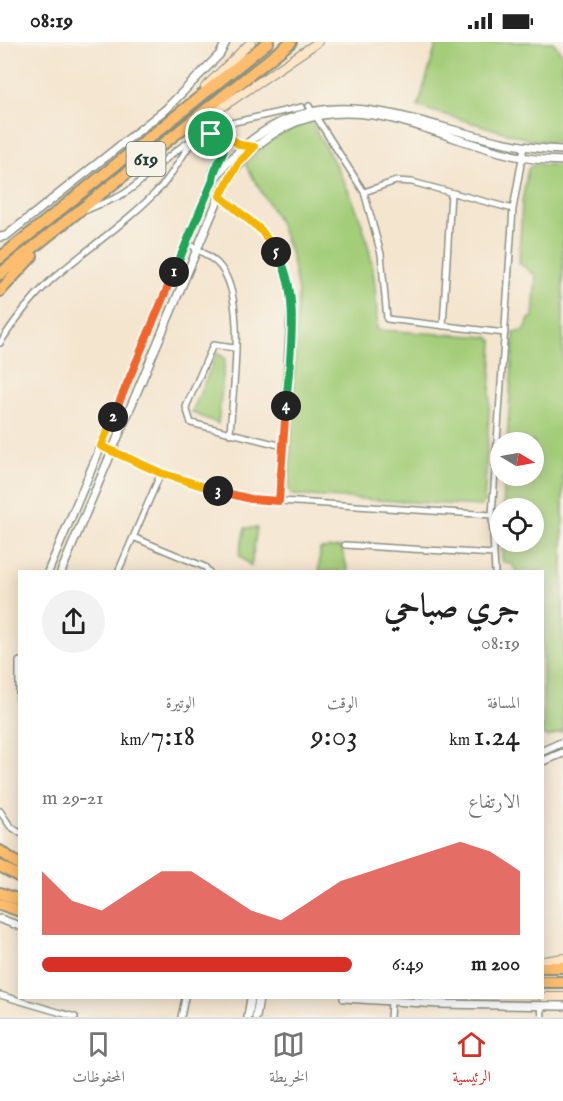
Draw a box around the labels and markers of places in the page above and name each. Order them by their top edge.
pin [185,108,236,159]
pin: 5 [261,237,291,267]
pin: 1 [159,257,189,287]
pin: 4 [271,391,301,421]
pin: 2 [98,402,128,432]
pin: 3 [203,476,233,506]

